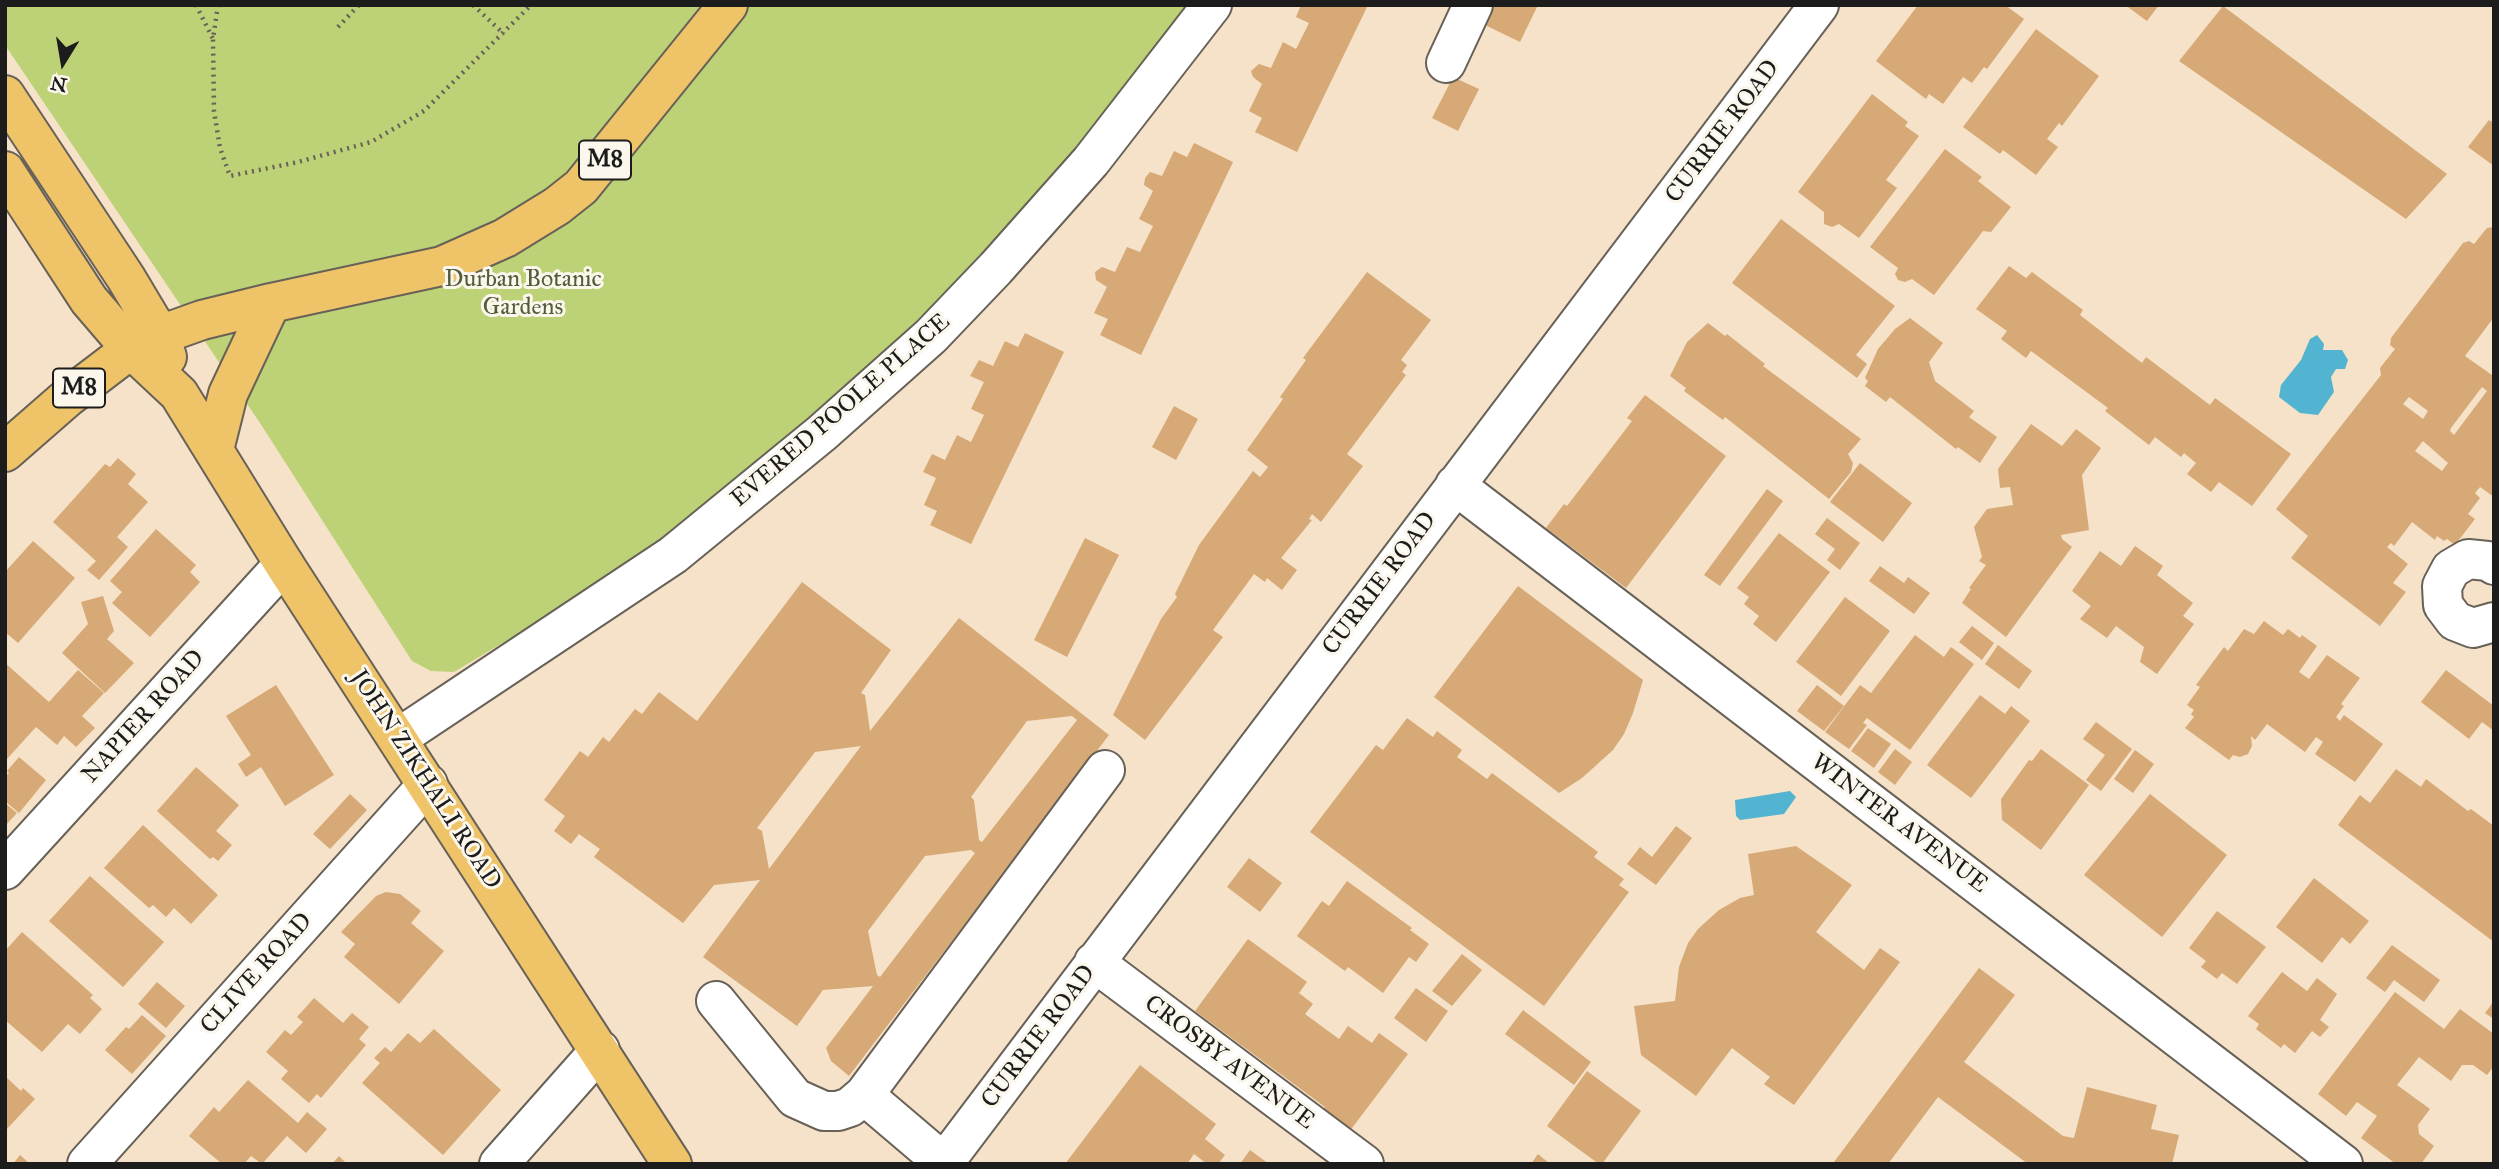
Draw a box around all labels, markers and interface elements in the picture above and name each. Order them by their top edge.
north arrow [28,28,98,98]
street label: CURRIE ROAD [1660,55,1786,209]
text: N [49,71,69,97]
road number: M8 [579,140,631,180]
park label: Durban Botanic Gardens [444,266,602,322]
street label: EVERED POOLE PLACE [726,308,956,514]
road number: M8 [53,368,105,408]
street label: CURRIE ROAD [1317,507,1443,661]
street label: NAPIER ROAD [77,645,211,789]
street label: JOHN ZIKHALI ROAD [343,665,507,895]
street label: WINTER AVENUE [1805,748,1993,900]
street label: CLIVE ROAD [195,908,319,1040]
street label: CURRIE ROAD [976,960,1102,1114]
street label: CROSBY AVENUE [1138,990,1320,1136]

